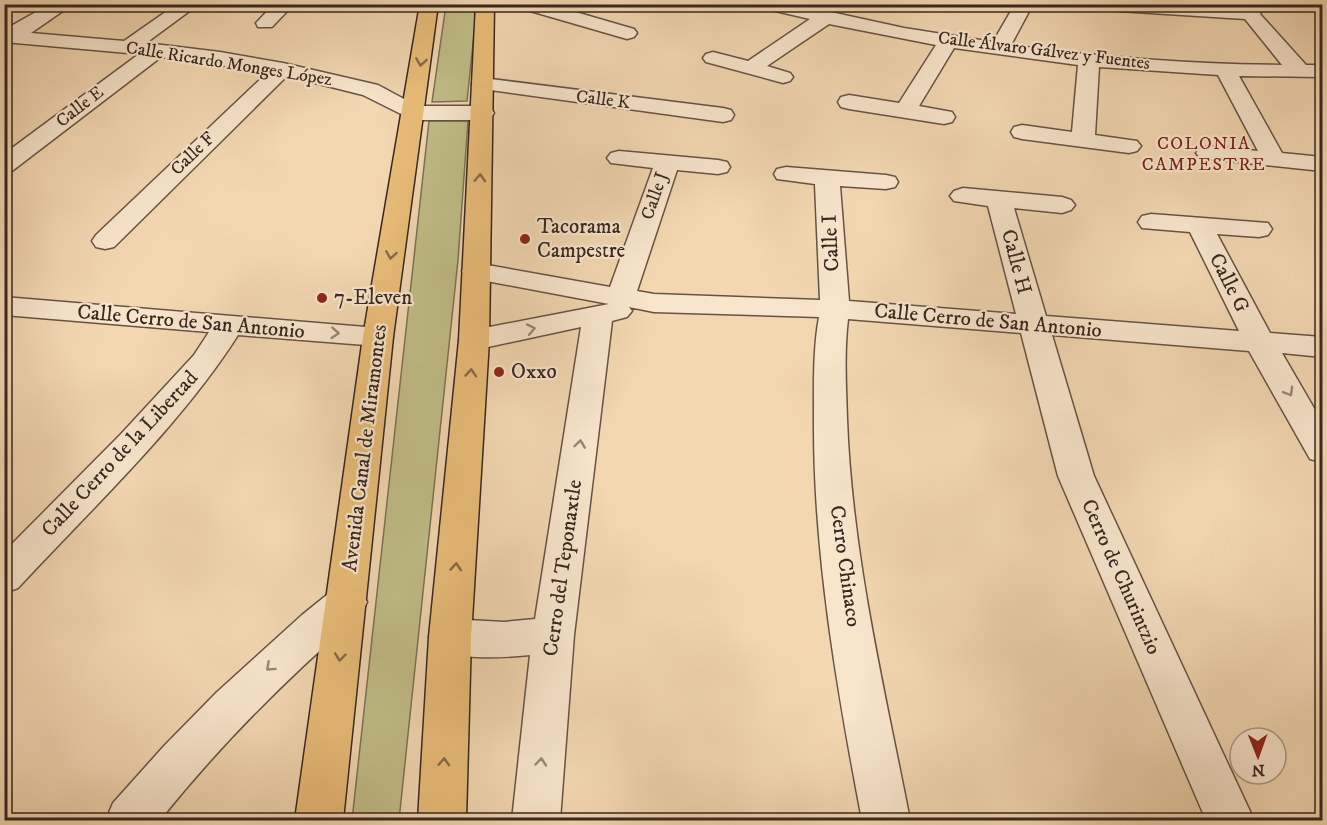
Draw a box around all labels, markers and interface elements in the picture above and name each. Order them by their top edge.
street label: Calle Álvaro Gálvez y Fuentes [937,26,1151,75]
street label: Calle Ricardo Monges López [124,37,334,91]
one-way arrow [415,58,427,67]
street label: Calle E [52,81,108,132]
street label: Calle K [575,86,632,114]
street label: Calle F [166,128,220,180]
district label: COLONIA CAMPESTRE [1142,133,1266,176]
street label: Calle J [637,169,673,223]
one-way arrow [474,174,487,183]
place label: Tacorama Campestre [537,214,625,264]
street label: Calle I [817,214,845,272]
street label: Calle H [995,227,1037,297]
marker: Tacorama Campestre [518,232,532,246]
street label: Calle G [1203,249,1255,317]
one-way arrow [385,250,397,260]
place label: 7-Eleven [334,285,412,311]
marker: 7-Eleven [315,291,329,305]
street label: Calle Cerro de San Antonio [873,298,1103,344]
street label: Calle Cerro de San Antonio [76,299,306,345]
street label: Avenida Canal de Miramontes [337,323,393,573]
one-way arrow [526,323,536,336]
one-way arrow [330,327,339,340]
place label: Oxxo [511,359,557,385]
street label: Calle Cerro de la Libertad [36,365,204,543]
marker: Oxxo [492,365,506,379]
one-way arrow [464,368,477,378]
one-way arrow [1281,386,1293,396]
one-way arrow [573,439,585,448]
street label: Cerro del Teponaxtle [538,478,588,658]
street label: Cerro de Churintzio [1075,495,1167,659]
street label: Cerro Chinaco [824,504,866,628]
one-way arrow [449,563,462,572]
one-way arrow [334,652,346,661]
one-way arrow [266,660,277,671]
north arrow [1228,726,1288,786]
one-way arrow [438,758,451,767]
one-way arrow [535,758,548,767]
text: N [1252,760,1265,780]

